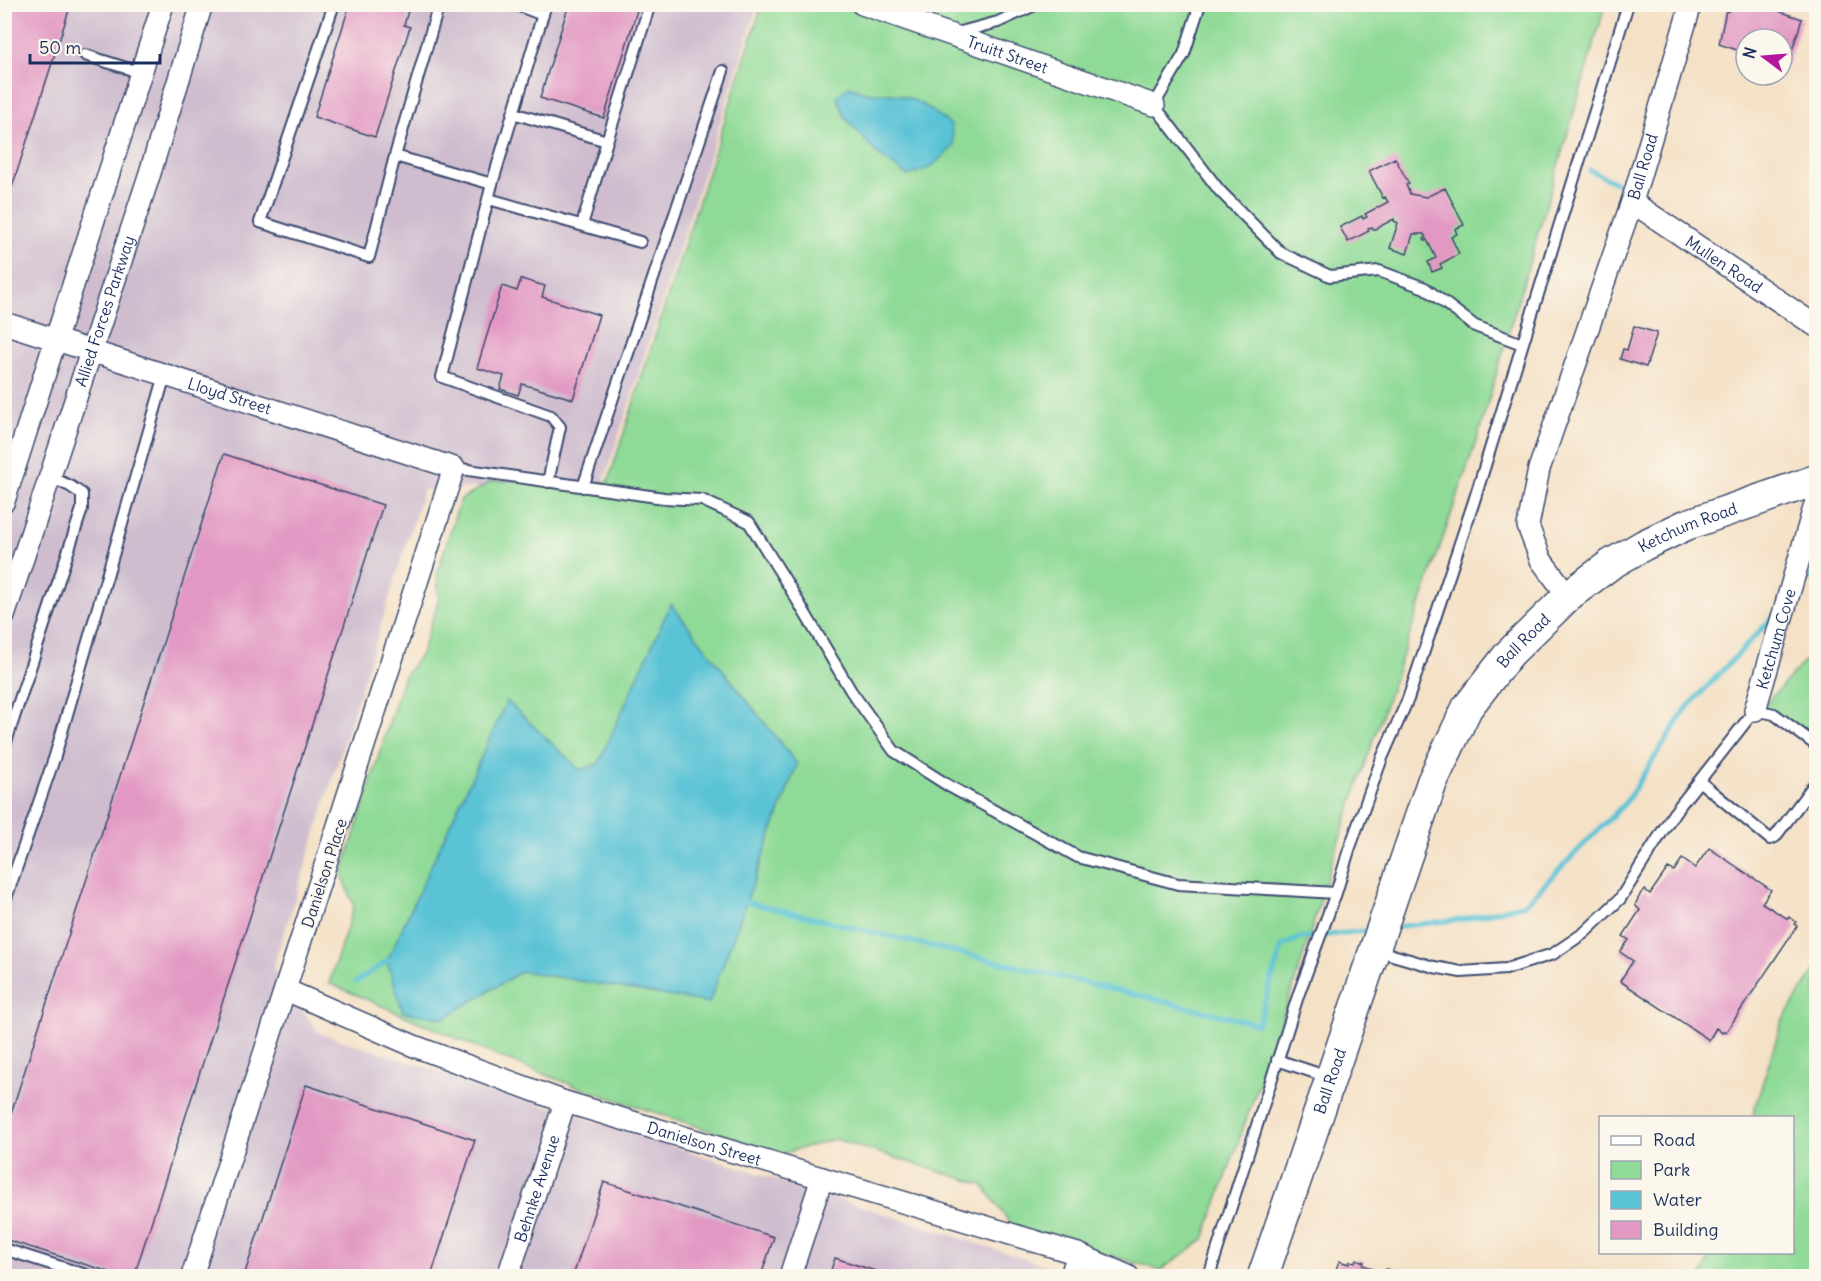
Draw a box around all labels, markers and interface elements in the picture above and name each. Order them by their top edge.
scale bar [30,27,160,65]
north arrow [1734,27,1794,87]
street label: Truitt Street [965,31,1051,78]
text: 50 m [39,36,81,59]
text: N [1738,45,1761,61]
street label: Ball Road [1623,131,1662,202]
street label: Mullen Road [1682,231,1766,297]
street label: Allied Forces Parkway [70,233,139,389]
street label: Lloyd Street [185,373,274,419]
street label: Ketchum Road [1634,498,1740,556]
street label: Ketchum Cove [1752,586,1800,692]
street label: Ball Road [1492,609,1554,672]
street label: Danielson Place [297,816,351,930]
street label: Ball Road [1309,1046,1350,1117]
legend [1599,1116,1794,1254]
street label: Danielson Street [645,1117,764,1170]
text: Road [1653,1128,1696,1151]
street label: Behnke Avenue [510,1132,564,1245]
text: Park [1653,1158,1690,1181]
text: Water [1653,1188,1703,1211]
text: Building [1653,1218,1718,1241]

